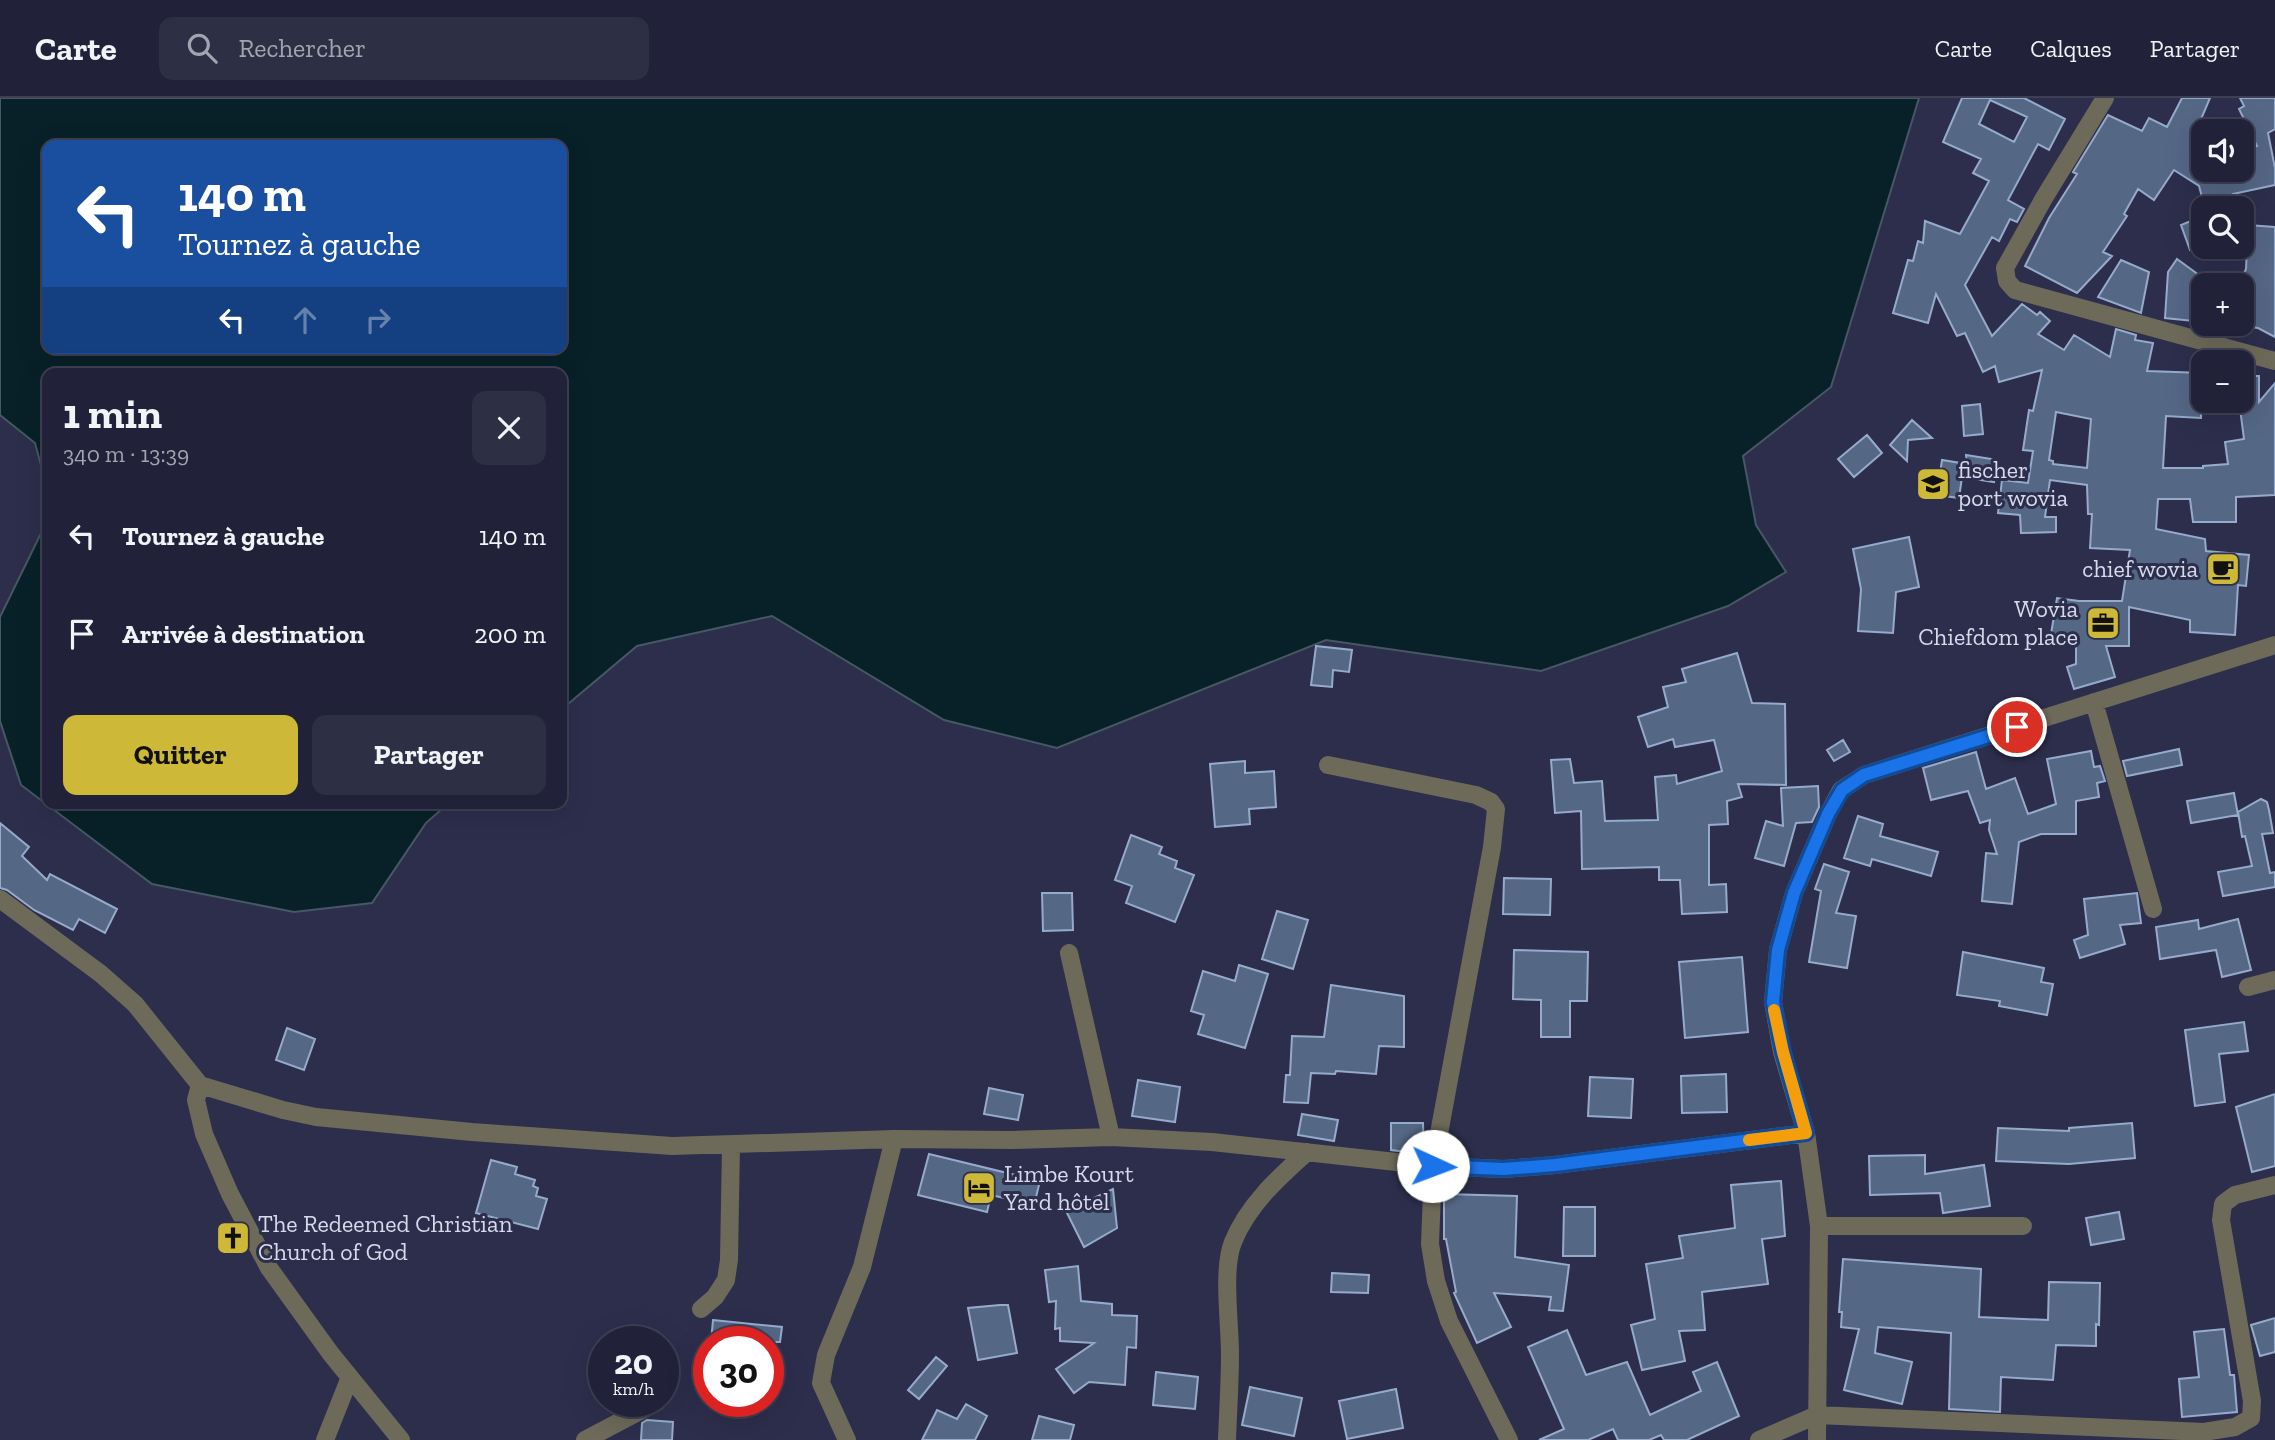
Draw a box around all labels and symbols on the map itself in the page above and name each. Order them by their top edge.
place label: fischer port wovia [1958,455,2068,512]
school or university icon: fischer port wovia [1914,465,1952,503]
cafe icon: chief wovia [2204,550,2242,588]
place label: chief wovia [2082,554,2198,583]
place label: Wovia Chiefdom place [1918,594,2078,651]
office icon: Wovia Chiefdom place [2084,604,2122,642]
pin [1987,697,2047,757]
position arrow [1396,1129,1470,1203]
place label: Limbe Kourt Yard hôtel [1003,1159,1134,1216]
hotel icon: Limbe Kourt Yard hôtel [960,1169,998,1207]
place label: The Redeemed Christian Church of God [258,1209,513,1266]
church icon: The Redeemed Christian Church of God [214,1219,252,1257]
speed limit sign: 30 [693,1326,784,1417]

